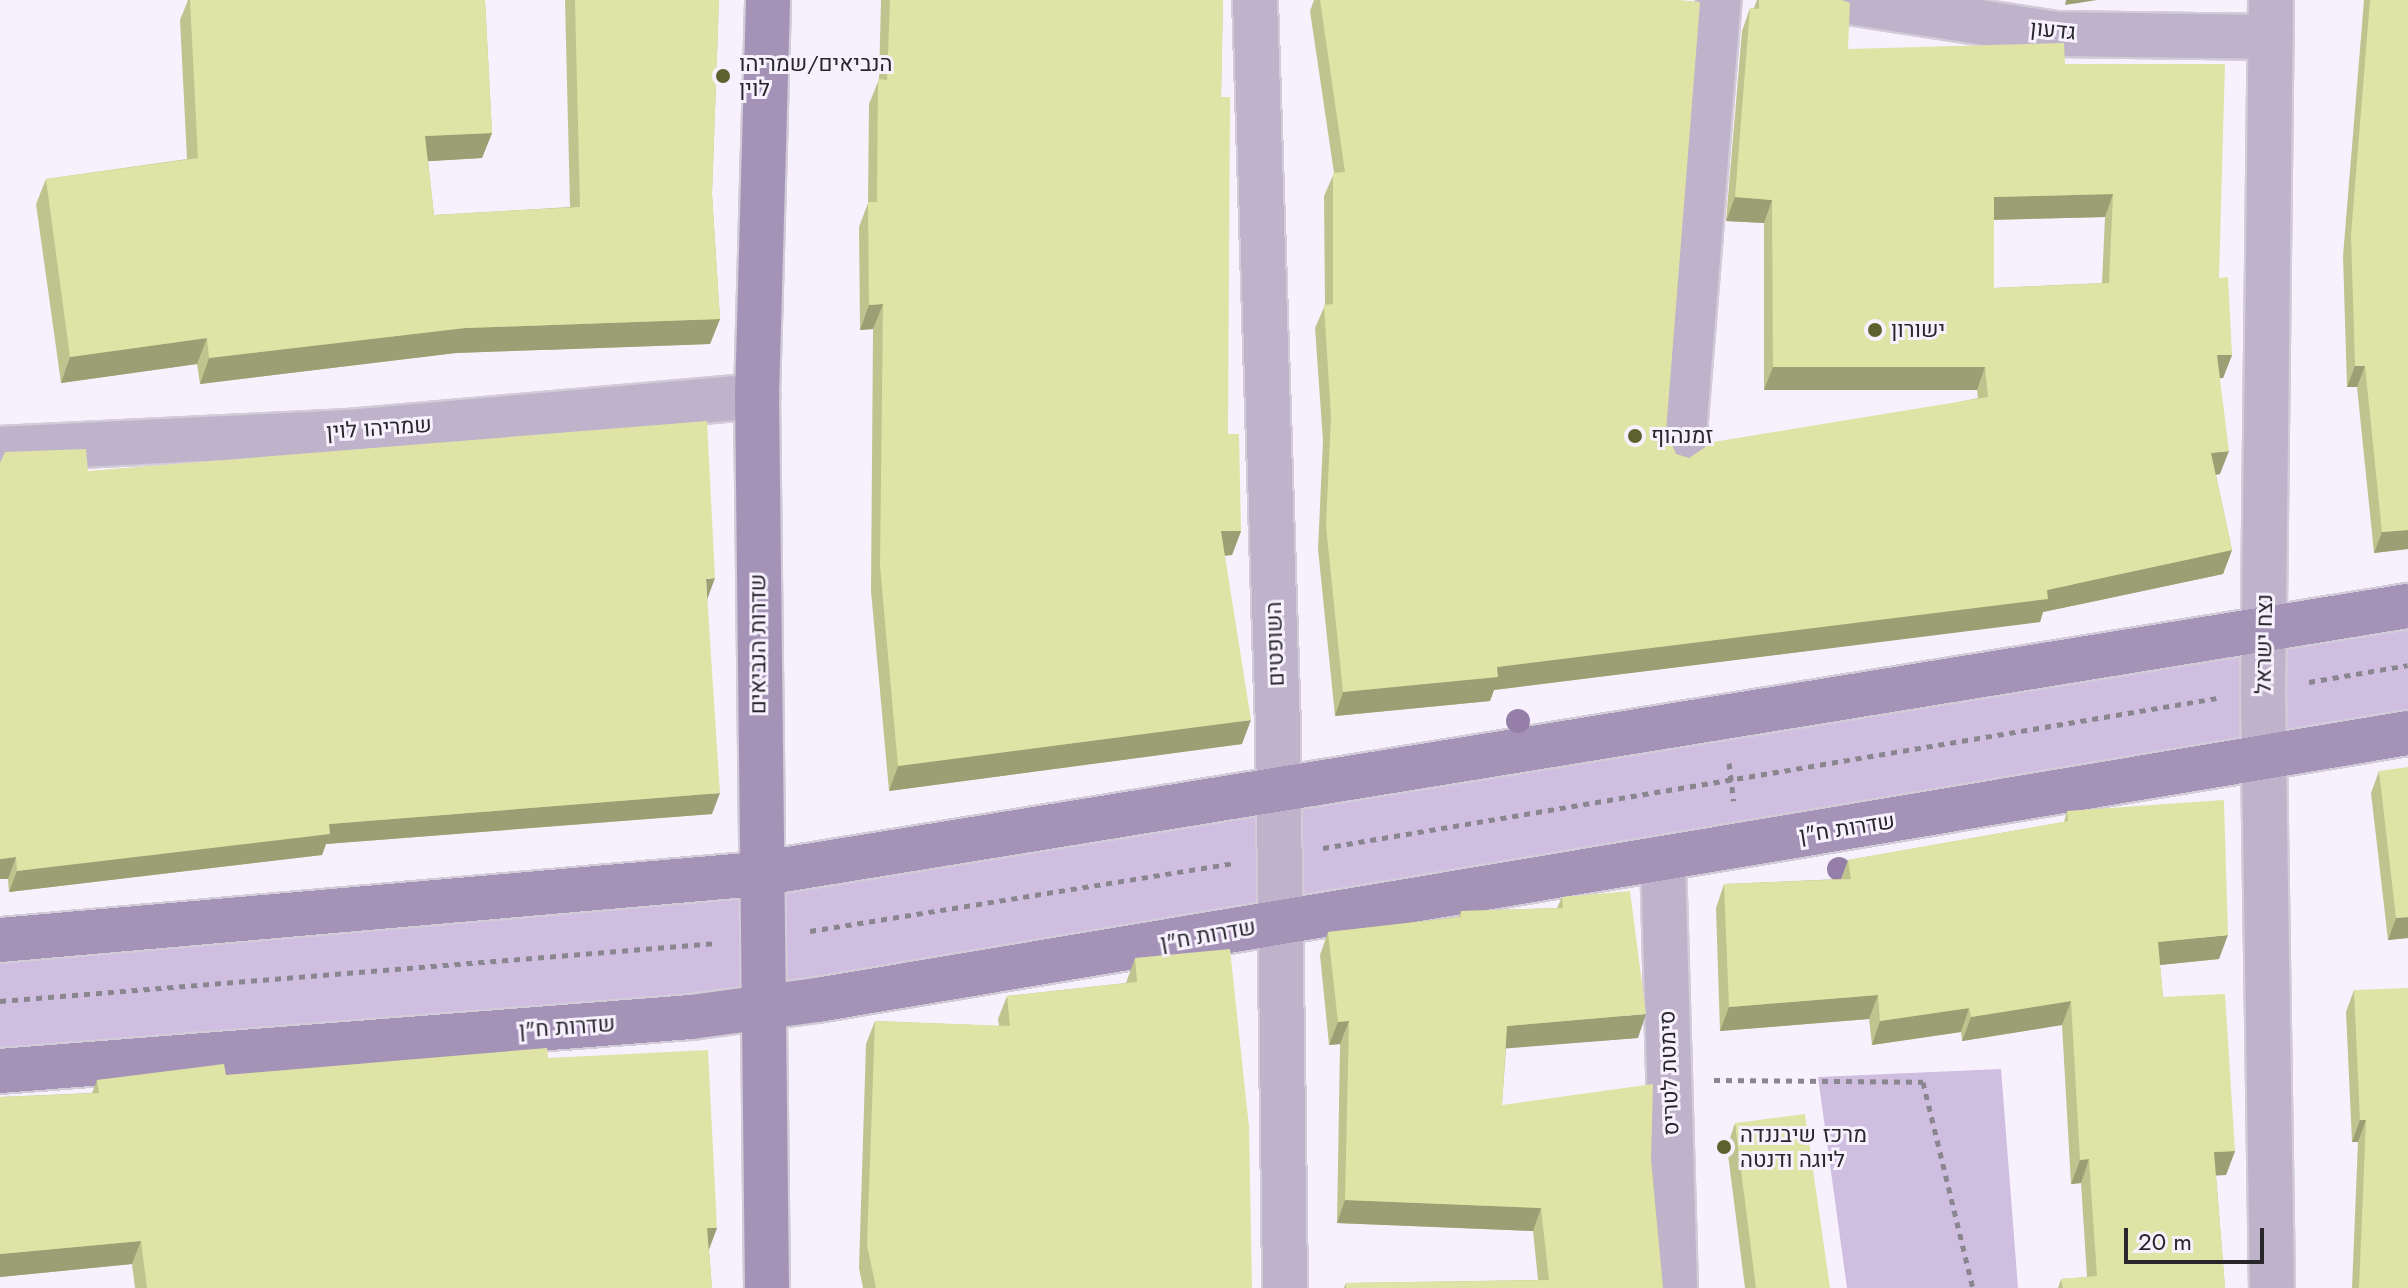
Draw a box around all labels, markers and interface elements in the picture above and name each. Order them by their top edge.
street label: גדעון [2029,14,2077,46]
place label: הנביאים/שמריהו לוין [739,50,892,102]
marker: הנביאים/שמריהו לוין [714,67,732,85]
place label: ישורון [1891,317,1945,343]
marker: ישורון [1866,321,1884,339]
street label: שמריהו לוין [325,411,433,445]
place label: זמנהוף [1651,423,1713,449]
marker: זמנהוף [1626,427,1644,445]
street label: שדרות הנביאים [745,574,771,714]
street label: נצח ישראל [2250,594,2278,694]
street label: השופטים [1260,601,1290,687]
street label: שדרות ח"ן [1797,807,1897,849]
street label: שדרות ח"ן [1158,914,1258,956]
street label: שדרות ח"ן [518,1010,616,1044]
street label: סימטת לטריס [1654,1010,1684,1136]
place label: מרכז שיבננדה ליוגה ודנטה [1740,1121,1867,1172]
marker: מרכז שיבננדה ליוגה ודנטה [1715,1138,1733,1156]
scale bar [2128,1212,2268,1262]
text: 20 m [2138,1224,2192,1259]

